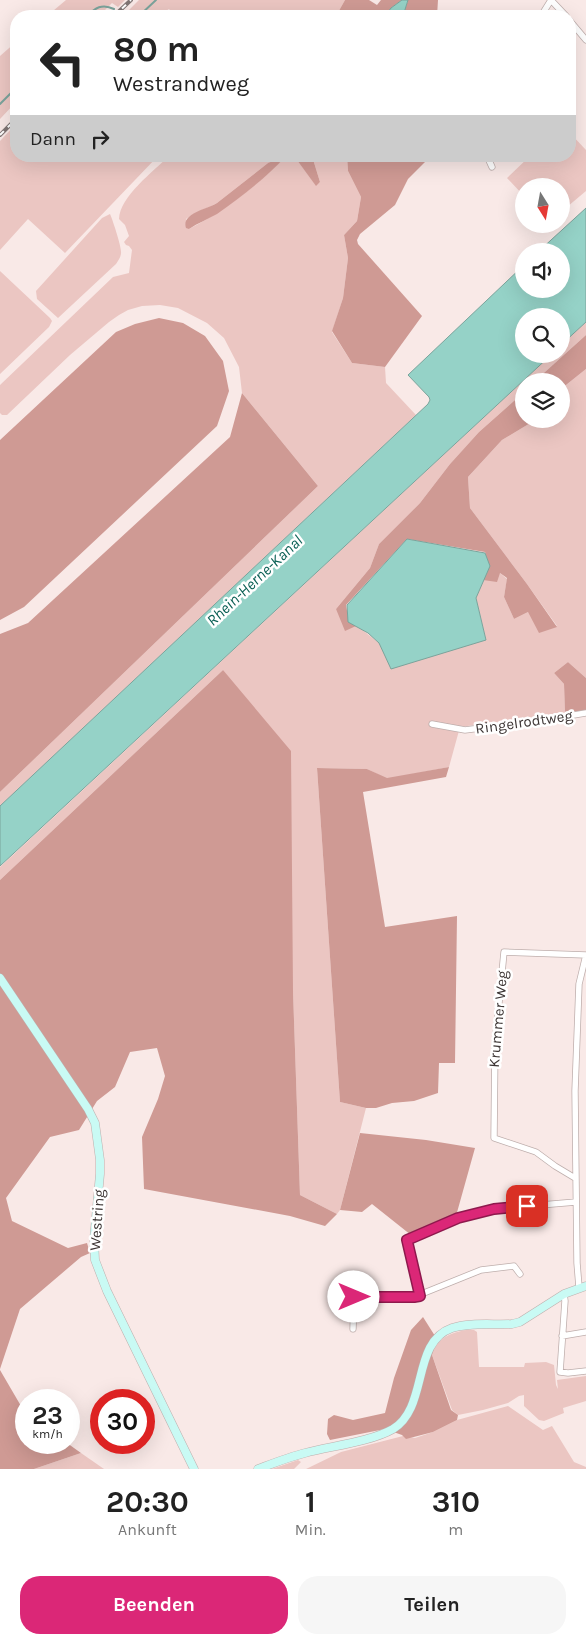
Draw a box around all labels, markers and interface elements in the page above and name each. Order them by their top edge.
text: 80 m [113,29,200,70]
icon: left [30,30,95,95]
text: Westrandweg [113,71,249,97]
icon: right [86,125,114,153]
text: Dann [30,128,76,150]
north arrow [515,178,570,232]
map controls [515,178,570,428]
button: sound [515,243,570,298]
button: search [515,308,570,363]
button: layers [515,373,570,428]
water label: Rhein-Herne-Kanal [202,531,306,630]
street label: Ringelrodtweg [474,706,574,738]
street label: Krummer Weg [485,969,511,1068]
pin [506,1185,548,1227]
street label: Westring [86,1188,108,1251]
icon: arrive [513,1192,541,1220]
position arrow [327,1270,379,1322]
speed limit sign: 30 [90,1389,155,1454]
text: 23 [32,1401,63,1430]
text: km/h [32,1427,63,1441]
text: 20:30 [106,1484,189,1520]
text: 1 [305,1484,316,1520]
text: 310 [432,1484,480,1520]
text: Ankunft [118,1520,177,1539]
text: Min. [295,1520,326,1539]
text: m [448,1520,463,1539]
button: Beenden [20,1576,288,1634]
button: Teilen [298,1576,566,1634]

